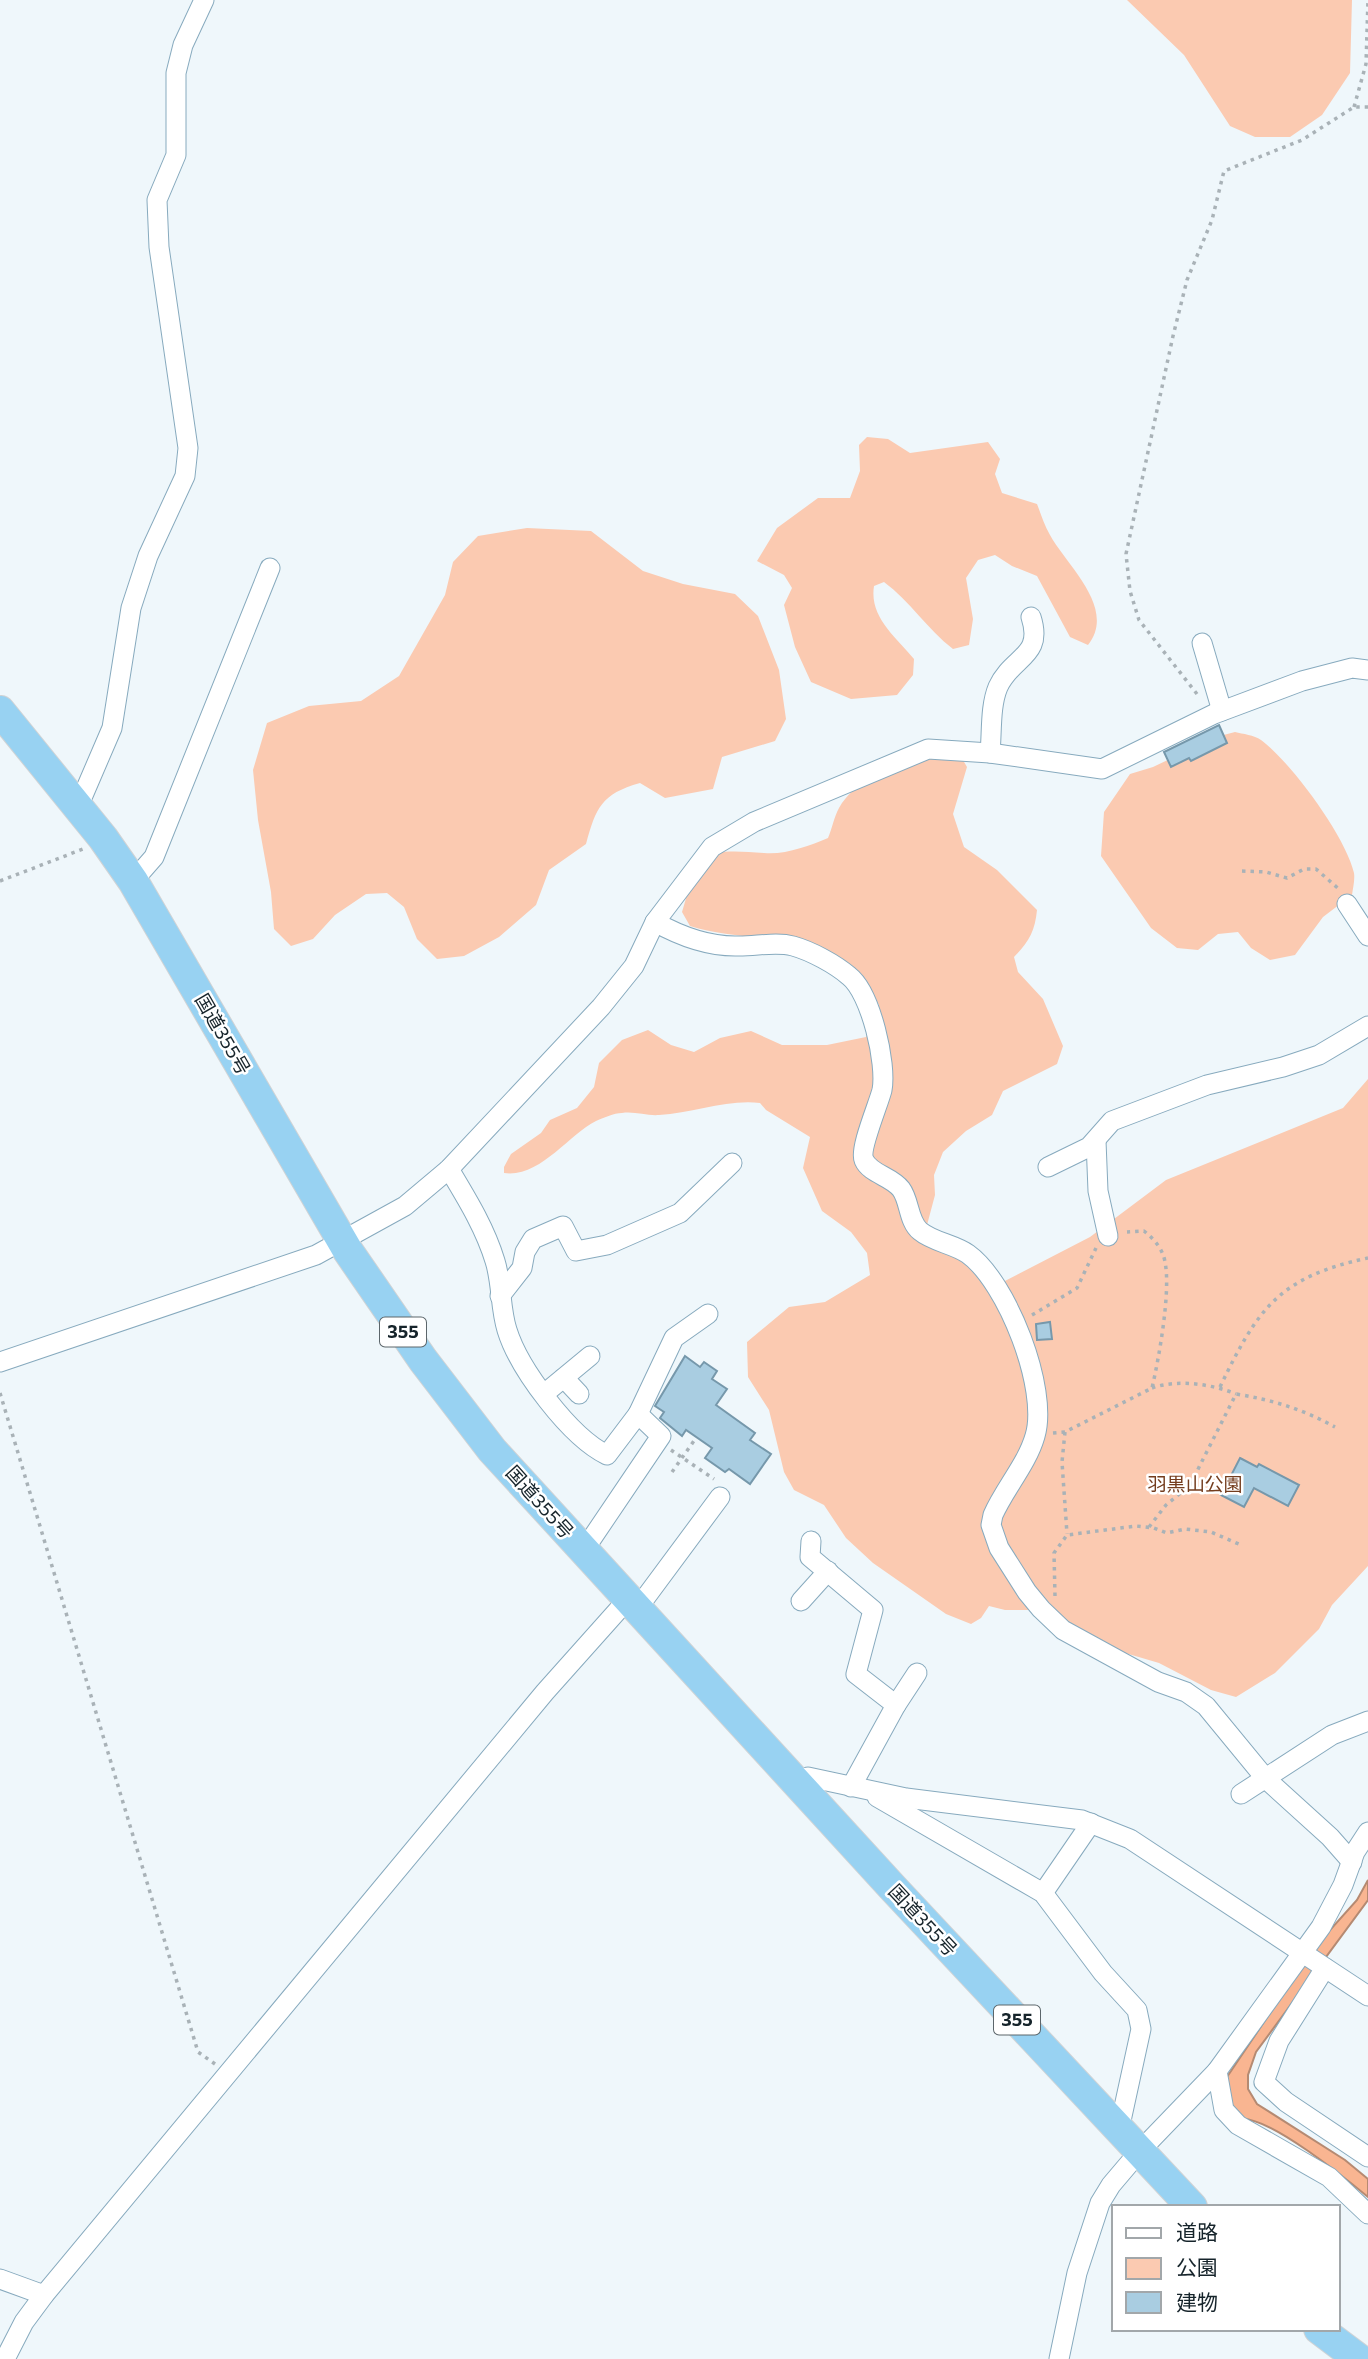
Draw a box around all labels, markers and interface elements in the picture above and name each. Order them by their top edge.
street label: 国道355号 [191,989,256,1078]
road number: 355 [380,1317,426,1346]
street label: 国道355号 [502,1461,579,1543]
park label: 羽黒山公園 [1147,1472,1243,1495]
street label: 国道355号 [884,1879,962,1960]
road number: 355 [994,2006,1040,2034]
legend [1112,2205,1340,2331]
text: 道路 [1176,2219,1218,2244]
text: 公園 [1176,2254,1218,2279]
text: 建物 [1176,2289,1218,2314]

